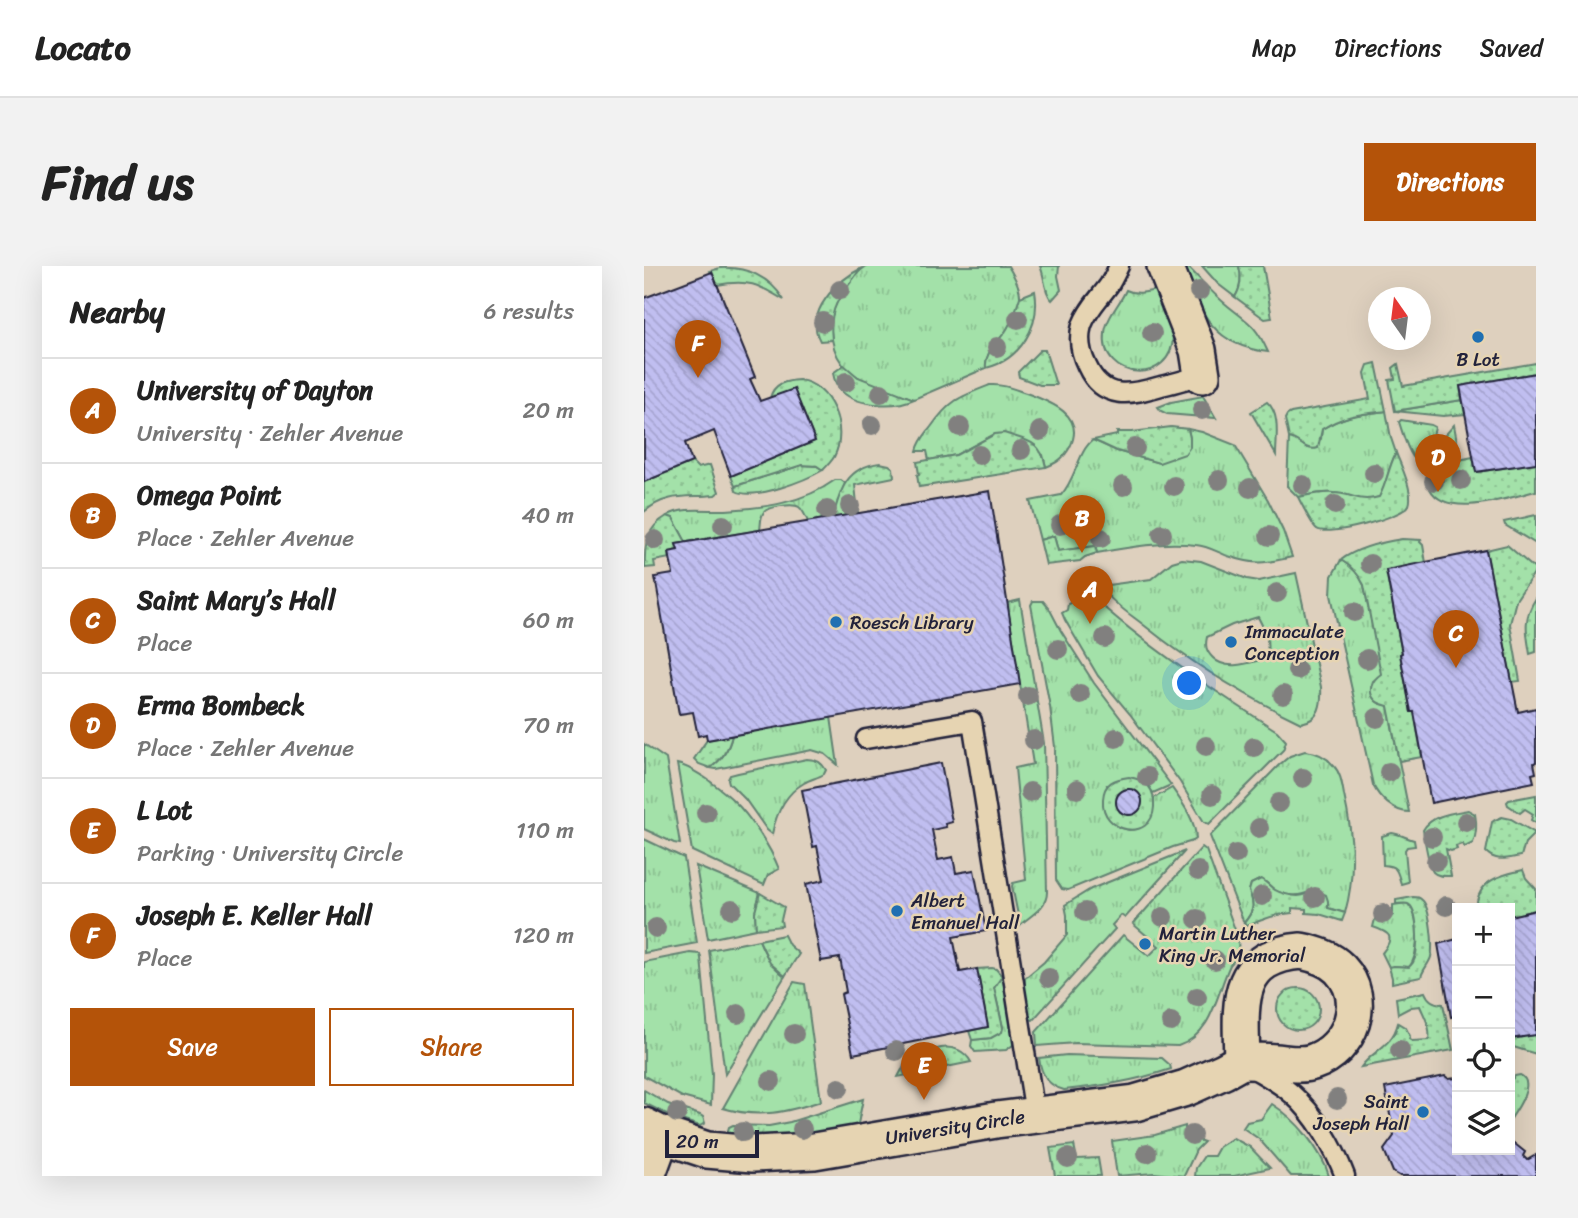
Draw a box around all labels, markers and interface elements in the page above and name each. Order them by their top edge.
text: Locato [35,19,131,77]
text: Map [1252,27,1296,69]
text: Directions [1334,27,1442,69]
text: Saved [1480,27,1543,69]
text: Find us [42,139,194,226]
button: Directions [1364,143,1536,221]
text: Nearby [70,285,165,339]
north arrow [1368,287,1431,350]
text: 6 results [484,291,574,332]
pin: F [675,320,721,378]
marker: B Lot [1470,329,1486,345]
place label: B Lot [1456,343,1500,376]
text: University of Dayton [137,367,373,413]
text: A [85,390,101,431]
text: 20 m [523,390,574,431]
text: University · Zehler Avenue [137,413,403,454]
pin: D [1415,434,1461,492]
text: Omega Point [137,472,281,518]
text: B [86,495,100,536]
text: 40 m [521,495,574,536]
pin: B [1059,495,1105,553]
text: Place · Zehler Avenue [137,518,354,559]
pin: A [1067,566,1113,624]
text: Saint Mary’s Hall [137,577,335,623]
text: C [86,600,100,641]
text: 60 m [523,600,574,641]
place label: Roesch Library [850,606,974,639]
pin: C [1433,610,1479,668]
marker: Roesch Library [828,614,844,630]
place label: Immaculate Conception [1244,615,1344,670]
text: Place [137,623,192,664]
marker: Immaculate Conception [1223,634,1239,650]
your location [1172,666,1206,700]
text: Erma Bombeck [137,682,305,728]
text: D [86,705,100,746]
text: 70 m [523,705,574,746]
text: Place · Zehler Avenue [137,728,354,769]
text: L Lot [137,787,192,833]
text: E [87,810,99,851]
text: 110 m [516,810,574,851]
text: Parking · University Circle [137,833,403,874]
place label: Albert Emanuel Hall [910,884,1020,939]
text: Joseph E. Keller Hall [137,892,372,938]
marker: Albert Emanuel Hall [889,903,905,919]
map controls [1452,903,1515,1155]
button: + [1452,903,1515,966]
text: F [87,915,99,956]
text: 120 m [513,915,574,956]
place label: Martin Luther King Jr. Memorial [1159,917,1306,972]
marker: Martin Luther King Jr. Memorial [1137,936,1153,952]
text: Place [137,938,192,979]
button: − [1452,966,1515,1029]
button: Save [70,1008,315,1086]
button: Share [329,1008,574,1086]
button: locate [1452,1029,1515,1092]
pin: E [901,1042,947,1100]
place label: Saint Joseph Hall [1312,1085,1410,1140]
button: layers [1452,1092,1515,1155]
street label: University Circle [883,1100,1027,1154]
marker: Saint Joseph Hall [1415,1104,1431,1120]
text: 20 m [676,1125,719,1158]
scale bar [665,1127,760,1159]

